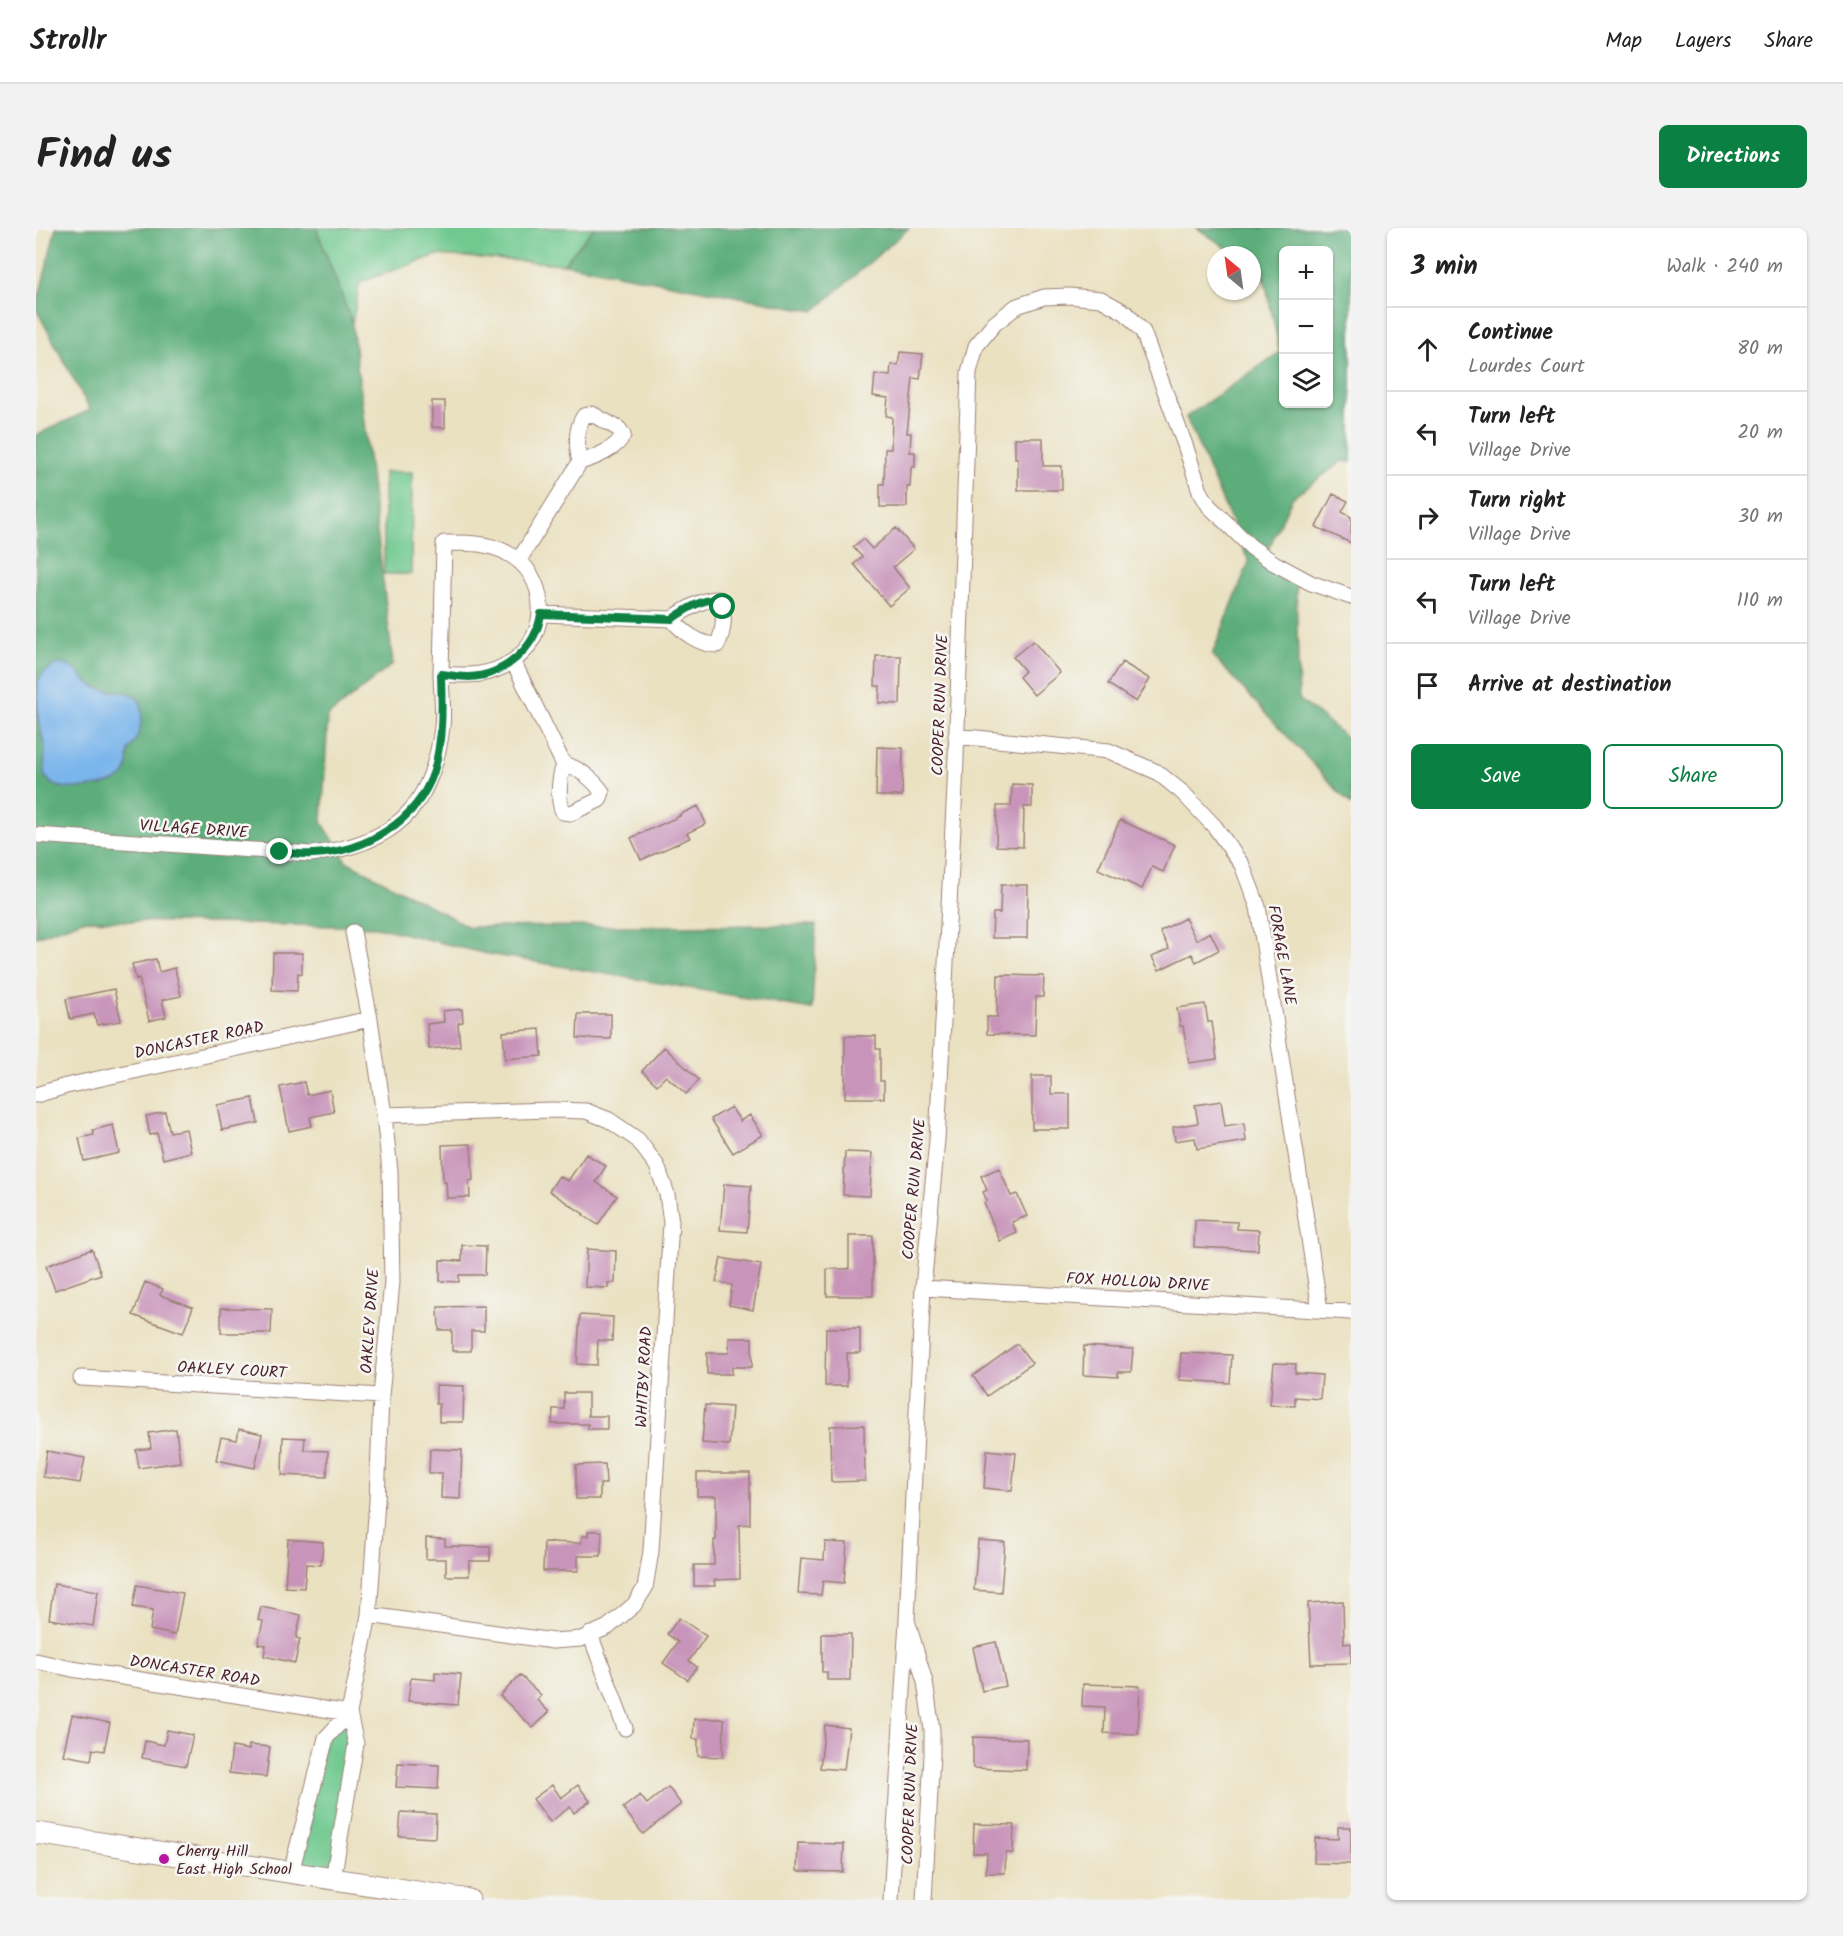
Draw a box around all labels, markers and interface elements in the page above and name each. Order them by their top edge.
text: Strollr [30,19,106,64]
text: Map [1605,25,1642,58]
text: Layers [1675,25,1731,58]
text: Share [1764,25,1813,58]
text: Find us [36,123,172,190]
button: Directions [1659,125,1807,188]
north arrow [1207,246,1261,300]
map controls [1279,246,1333,408]
button: + [1279,246,1333,300]
text: 3 min [1411,246,1478,288]
text: Walk · 240 m [1666,251,1783,283]
button: − [1279,300,1333,354]
text: Continue [1468,316,1553,351]
icon: ahead [1411,333,1444,366]
text: 80 m [1737,333,1783,365]
text: Lourdes Court [1468,351,1585,383]
button: layers [1279,354,1333,408]
text: Turn left [1468,400,1555,435]
icon: left [1411,417,1444,450]
text: 20 m [1737,417,1783,449]
text: Village Drive [1468,435,1571,467]
text: Turn right [1468,484,1566,519]
icon: right [1411,501,1444,534]
text: 30 m [1738,501,1783,533]
text: Village Drive [1468,519,1571,551]
text: Turn left [1468,568,1555,603]
icon: left [1411,585,1444,618]
text: 110 m [1737,585,1783,617]
route start [709,593,735,619]
text: Village Drive [1468,603,1571,635]
street label: COOPER RUN DRIVE [926,633,955,776]
text: Arrive at destination [1468,668,1671,703]
icon: arrive [1411,669,1444,702]
button: Save [1411,744,1591,809]
button: Share [1603,744,1783,809]
street label: VILLAGE DRIVE [139,813,250,846]
route end [266,838,292,864]
street label: FORAGE LANE [1260,903,1303,1008]
street label: DONCASTER ROAD [132,1015,266,1066]
street label: COOPER RUN DRIVE [896,1117,933,1261]
street label: FOX HOLLOW DRIVE [1065,1266,1211,1299]
street label: OAKLEY DRIVE [354,1267,387,1374]
street label: WHITBY ROAD [629,1326,660,1429]
street label: OAKLEY COURT [177,1355,289,1386]
street label: DONCASTER ROAD [128,1649,262,1694]
street label: COOPER RUN DRIVE [896,1722,925,1865]
place label: Cherry Hill East High School [176,1839,292,1882]
marker: Cherry Hill East High School [157,1852,171,1866]

